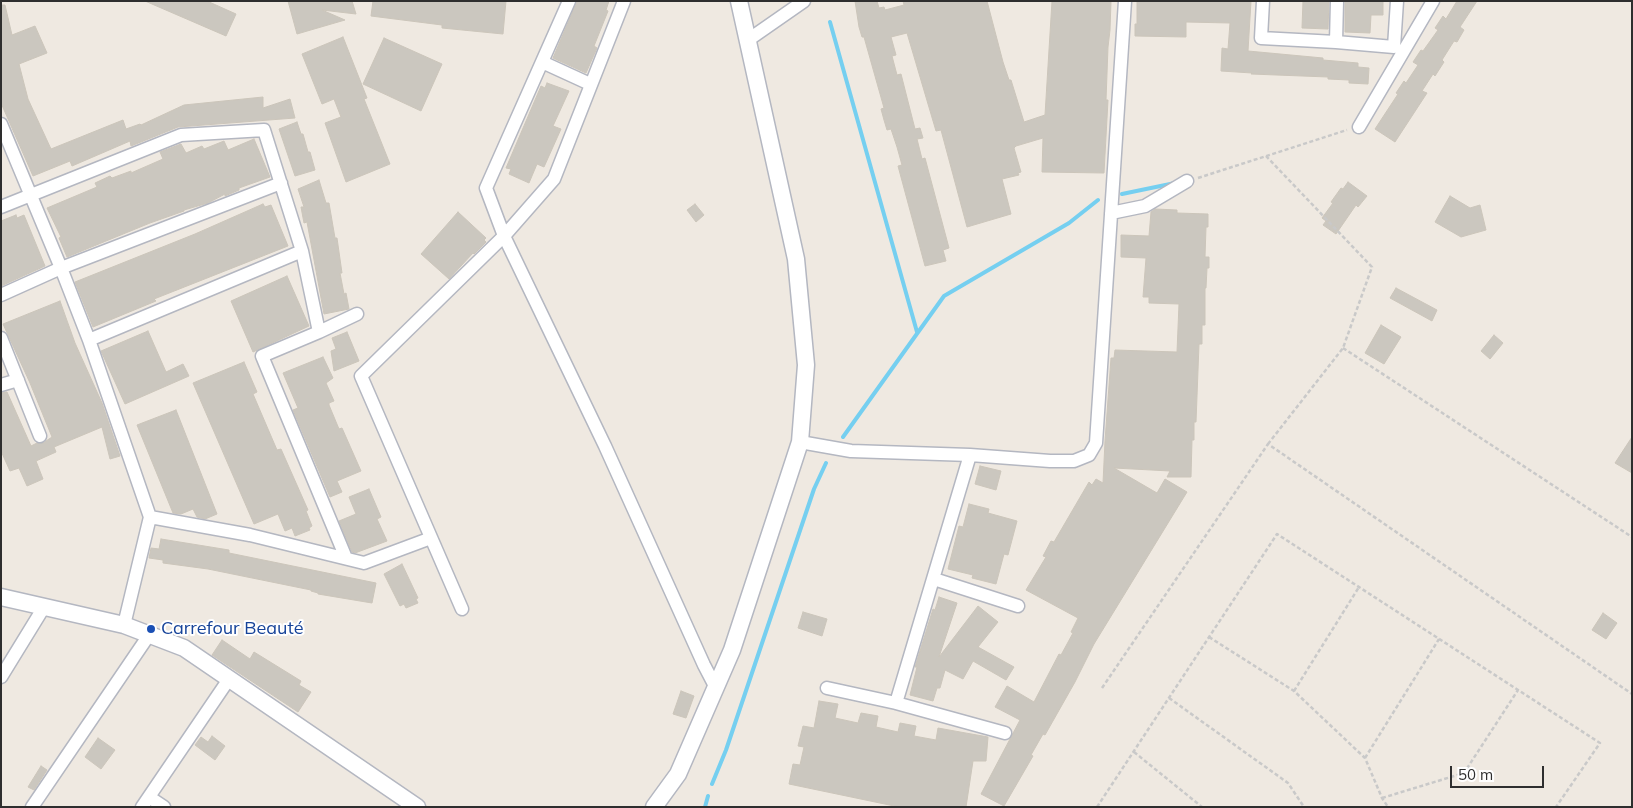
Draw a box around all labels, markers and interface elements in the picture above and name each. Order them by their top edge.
place label: Carrefour Beauté [161,618,304,640]
marker: Carrefour Beauté [145,623,157,635]
scale bar [1453,756,1547,788]
text: 50 m [1458,765,1493,784]

